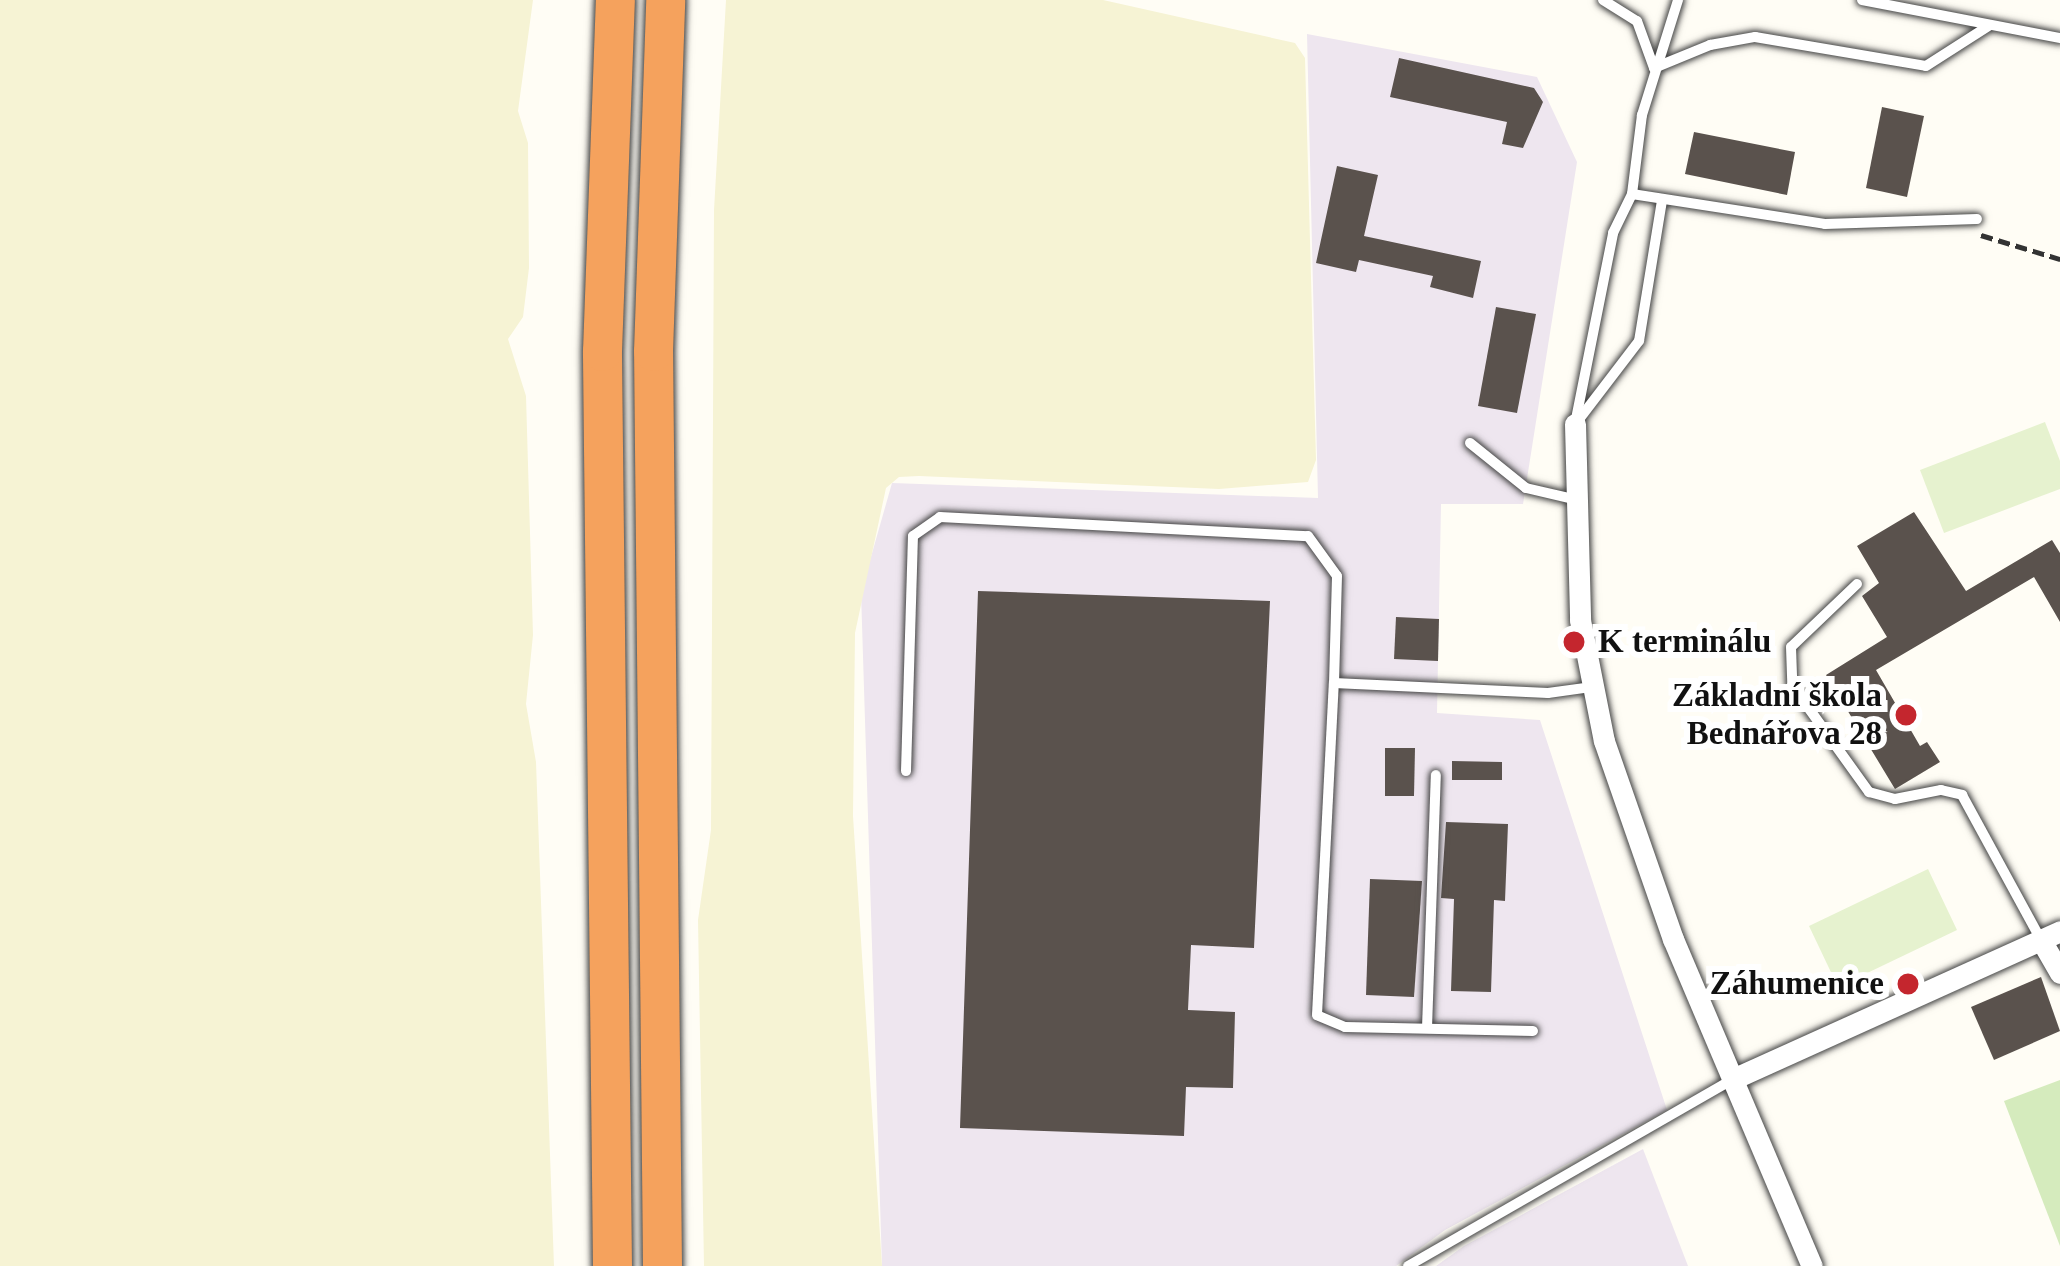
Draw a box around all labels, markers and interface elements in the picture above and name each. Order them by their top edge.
place label: K terminálu [1598,622,1771,662]
marker: K terminálu [1561,629,1587,655]
place label: Základní škola Bednářova 28 [1672,676,1882,754]
marker: Základní škola Bednářova 28 [1893,702,1919,728]
place label: Záhumenice [1710,964,1884,1004]
marker: Záhumenice [1895,971,1921,997]

